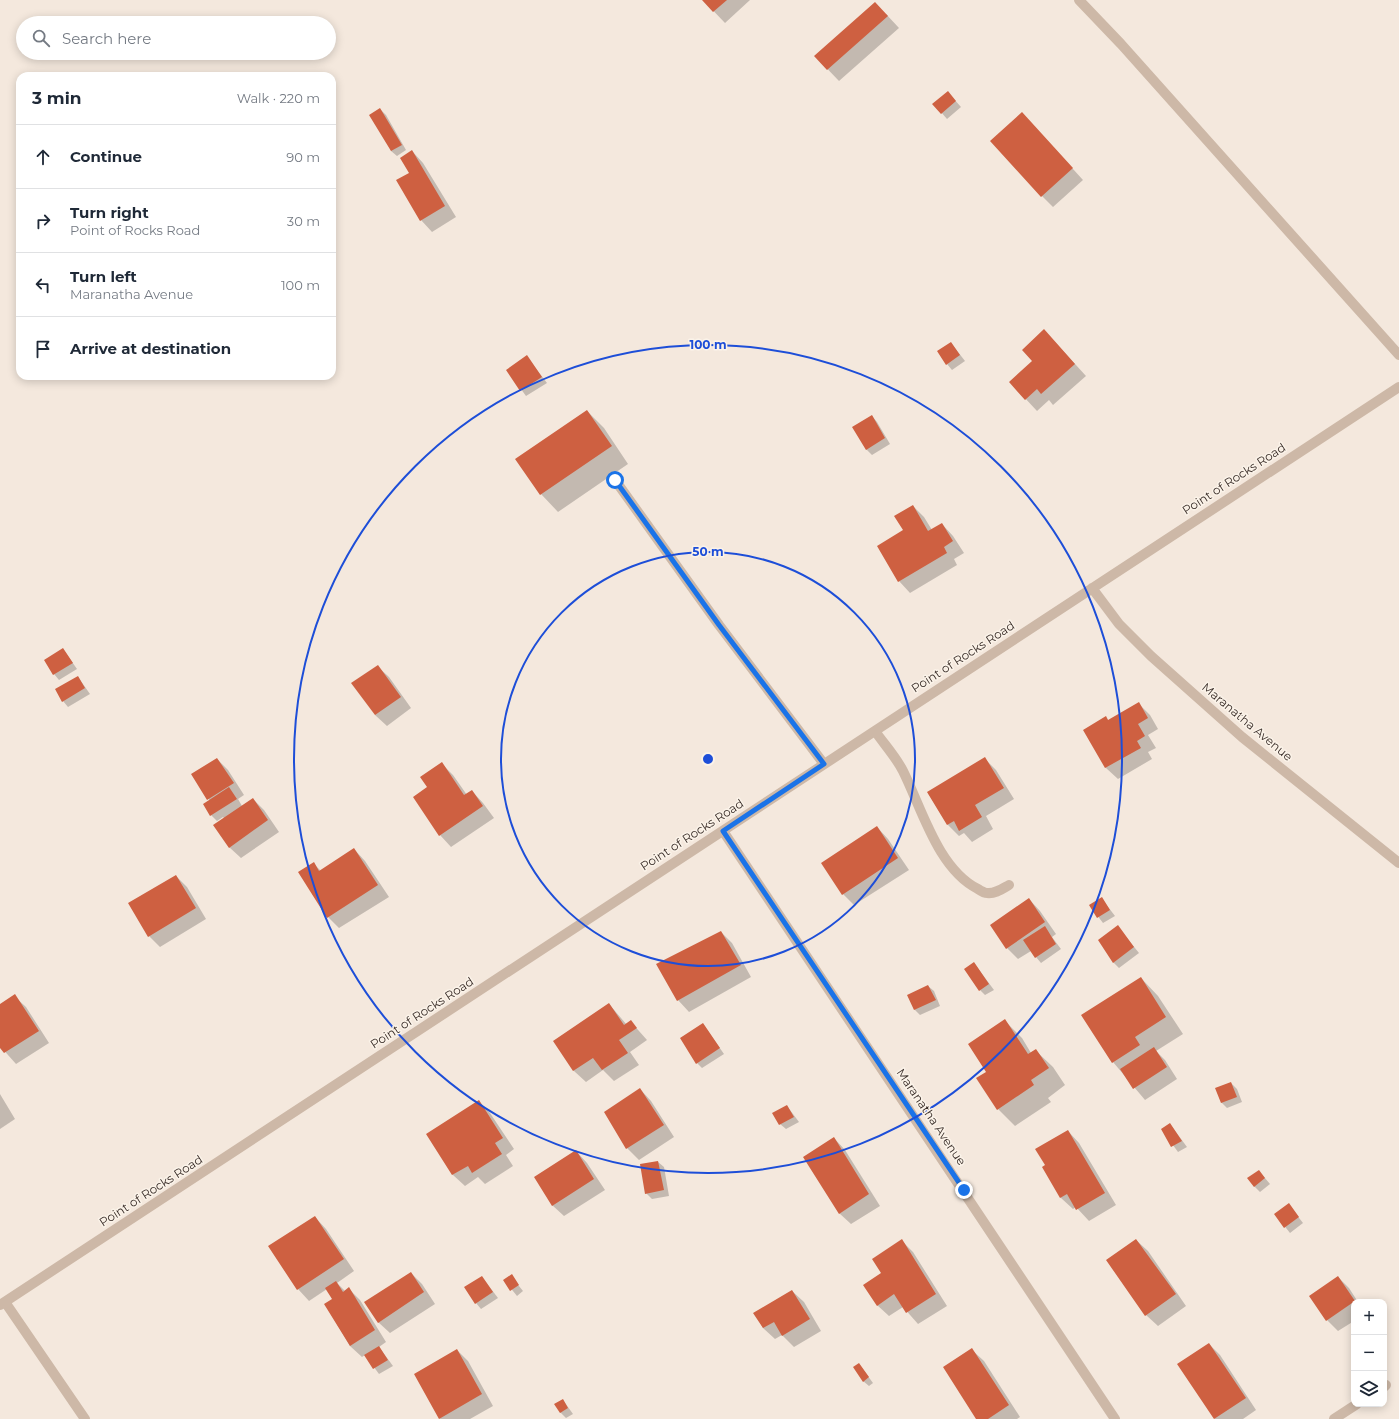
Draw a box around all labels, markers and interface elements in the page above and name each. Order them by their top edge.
search box [16,16,336,60]
icon: search [30,27,52,49]
text: Search here [62,29,151,48]
text: 3 min [32,88,82,108]
text: Walk · 220 m [237,90,320,106]
icon: ahead [32,146,54,168]
text: Continue [70,147,142,166]
text: 90 m [286,149,320,165]
text: Turn right [70,203,149,222]
icon: right [32,210,54,232]
text: 30 m [287,213,320,229]
text: Point of Rocks Road [70,222,200,238]
text: Turn left [70,267,137,286]
icon: left [32,274,54,296]
text: 100 m [281,277,320,293]
text: Maranatha Avenue [70,286,193,302]
text: 100 m [690,337,726,352]
icon: arrive [32,338,54,360]
text: Arrive at destination [70,339,231,358]
street label: Point of Rocks Road [1179,440,1288,518]
route start [606,471,624,489]
text: 50 m [692,544,724,559]
street label: Point of Rocks Road [908,618,1017,696]
street label: Maranatha Avenue [1199,679,1296,764]
centre of rings [701,752,715,766]
street label: Point of Rocks Road [637,796,746,874]
street label: Point of Rocks Road [367,974,476,1052]
street label: Maranatha Avenue [893,1065,969,1168]
street label: Point of Rocks Road [96,1152,205,1230]
route end [955,1181,973,1199]
map controls [1351,1299,1387,1407]
button: + [1351,1299,1387,1335]
button: − [1351,1335,1387,1371]
button: layers [1351,1371,1387,1407]

